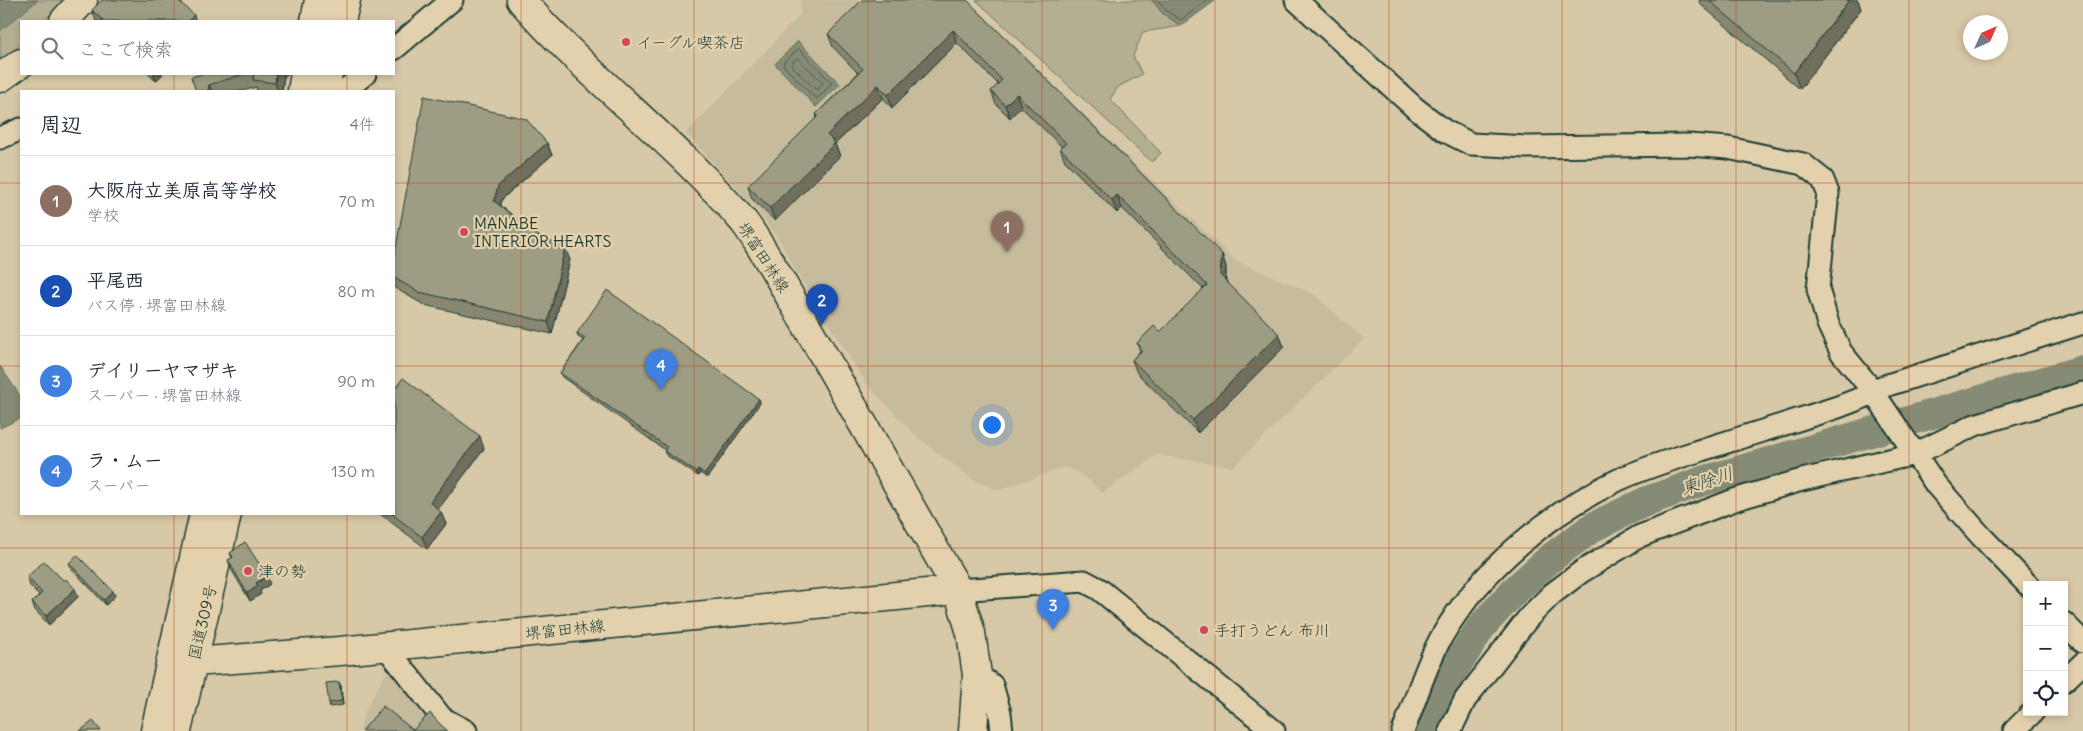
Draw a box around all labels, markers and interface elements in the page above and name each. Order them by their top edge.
north arrow [1963,15,2008,60]
search box [20,20,395,75]
place label: イーグル喫茶店 [636,32,745,52]
icon: search [38,34,66,62]
marker: イーグル喫茶店 [620,36,632,48]
text: ここで検索 [78,37,173,61]
text: 周辺 [40,111,82,138]
text: 4件 [350,114,375,134]
text: 大阪府立美原高等学校 [87,178,277,202]
text: 1 [53,191,59,211]
text: 70 m [339,191,375,211]
text: 学校 [87,205,119,225]
pin: 1 [991,211,1023,252]
place label: MANABE INTERIOR HEARTS [474,213,611,251]
street label: 堺富田林線 [734,218,794,296]
marker: MANABE INTERIOR HEARTS [458,226,470,238]
text: 平尾西 [87,268,144,292]
text: 2 [52,281,60,301]
text: 80 m [337,281,375,301]
pin: 2 [806,284,838,325]
text: バス停 · 堺富田林線 [87,295,226,315]
pin: 4 [645,349,677,390]
text: デイリーヤマザキ [87,358,239,382]
text: 3 [51,371,61,391]
text: 90 m [337,371,375,391]
text: スーパー · 堺富田林線 [87,385,242,405]
your location [979,412,1005,438]
text: ラ・ムー [87,448,163,472]
text: 4 [51,461,61,481]
text: 130 m [331,461,375,481]
water label: 東除川 [1678,461,1736,500]
text: スーパー [87,475,150,495]
place label: 津の勢 [258,561,306,581]
marker: 津の勢 [242,565,254,577]
map controls [2023,581,2068,716]
button: + [2023,581,2068,626]
street label: 国道309号 [184,582,220,662]
pin: 3 [1037,589,1069,630]
street label: 堺富田林線 [524,615,606,643]
place label: 手打うどん 布川 [1214,620,1330,640]
marker: 手打うどん 布川 [1198,624,1210,636]
button: − [2023,626,2068,671]
button: locate [2023,671,2068,716]

